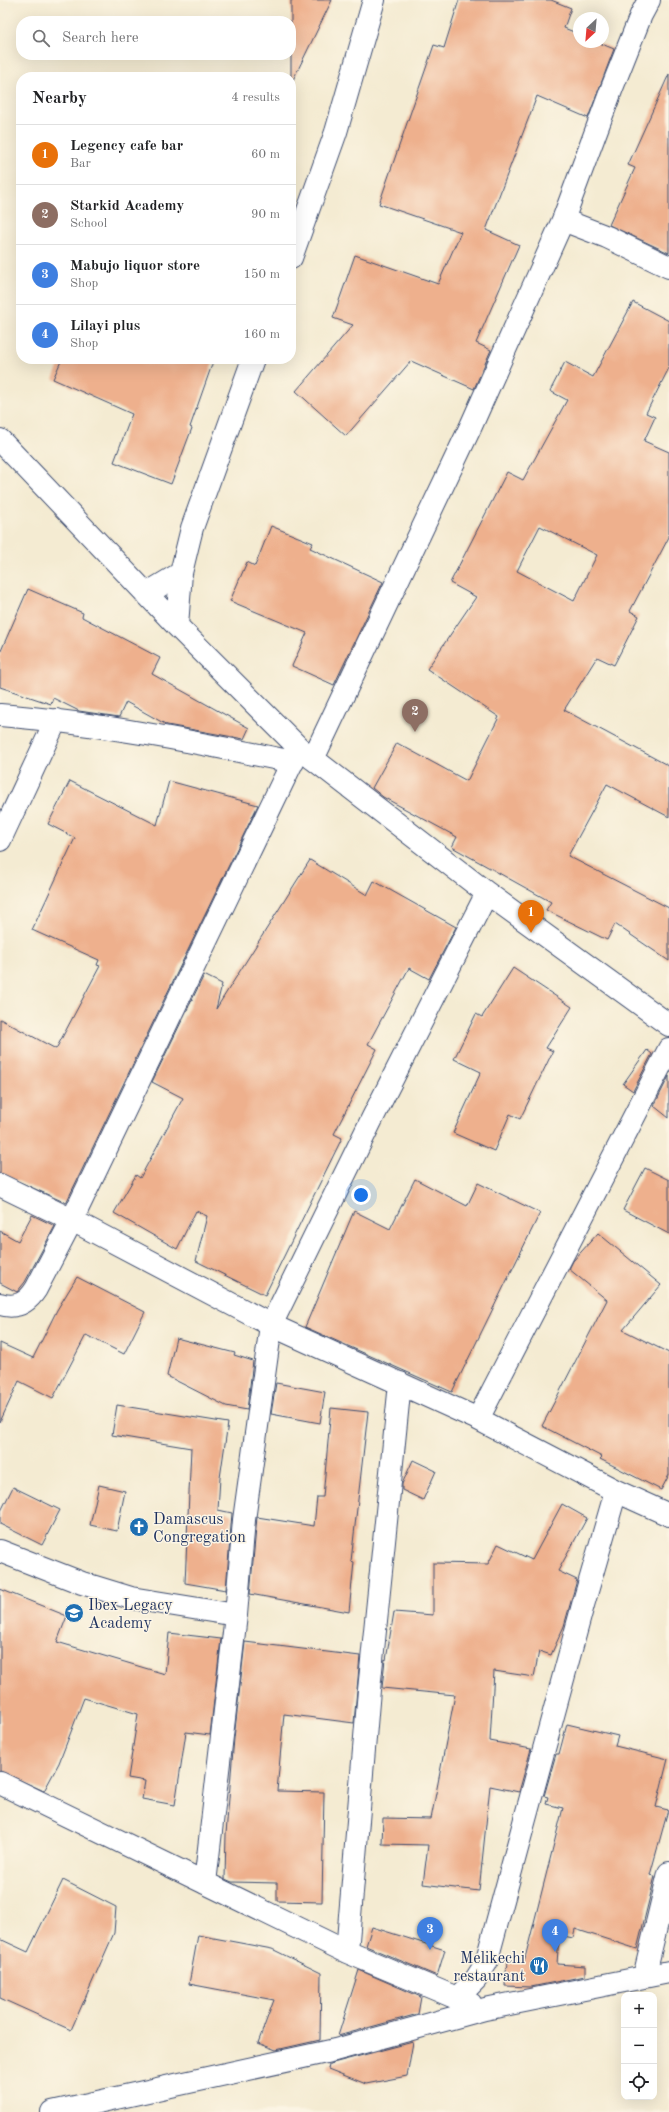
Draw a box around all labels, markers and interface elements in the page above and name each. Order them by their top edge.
north arrow [573,12,609,48]
search box [16,16,296,60]
icon: search [30,27,52,49]
text: Search here [62,31,139,46]
text: Nearby [32,90,87,107]
text: 4 results [231,91,280,104]
text: Legency cafe bar [70,139,183,154]
text: 1 [41,148,49,161]
text: 60 m [251,148,280,161]
text: Bar [70,157,91,170]
text: Starkid Academy [70,199,184,214]
text: 2 [41,208,49,221]
text: 90 m [251,208,280,221]
text: School [70,217,107,230]
text: Mabujo liquor store [70,259,200,274]
text: 3 [41,268,49,281]
text: 150 m [243,268,280,281]
text: Shop [70,277,98,290]
text: Lilayi plus [70,319,140,334]
text: 4 [41,328,49,341]
text: 160 m [243,328,280,341]
text: Shop [70,337,98,350]
pin: 2 [402,699,428,732]
pin: 1 [518,900,544,933]
your location [351,1185,371,1205]
place label: Damascus Congregation [153,1512,246,1546]
church icon: Damascus Congregation [128,1516,150,1538]
place label: Ibex Legacy Academy [88,1598,173,1632]
school or university icon: Ibex Legacy Academy [63,1602,85,1624]
pin: 3 [417,1917,443,1950]
pin: 4 [542,1919,568,1952]
place label: Melikechi restaurant [453,1951,525,1985]
restaurant icon: Melikechi restaurant [528,1955,550,1977]
map controls [621,1992,657,2100]
button: + [621,1992,657,2028]
button: − [621,2028,657,2064]
button: locate [621,2064,657,2100]

